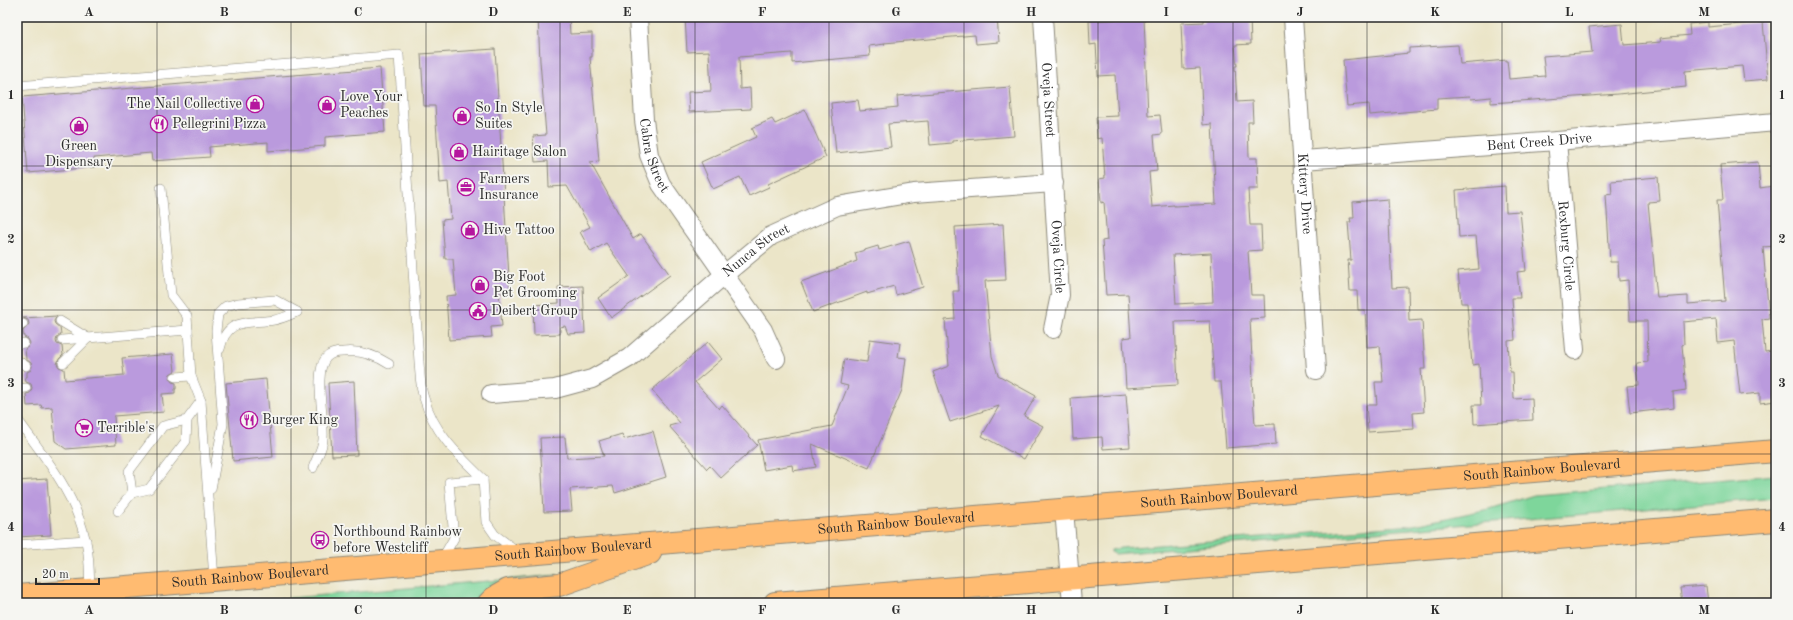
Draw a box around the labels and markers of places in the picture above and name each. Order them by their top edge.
place label: Love Your Peaches [340,90,402,120]
shop icon: The Nail Collective [245,94,265,114]
shop icon: Love Your Peaches [317,95,337,115]
place label: The Nail Collective [127,97,242,111]
place label: So In Style Suites [475,101,543,131]
shop icon: So In Style Suites [452,106,472,126]
restaurant icon: Pellegrini Pizza [149,114,169,134]
shop icon: Green Dispensary [69,116,89,136]
place label: Pellegrini Pizza [172,117,266,131]
place label: Green Dispensary [45,139,114,169]
shop icon: Hairitage Salon [449,142,469,162]
place label: Hairitage Salon [472,145,567,159]
place label: Farmers Insurance [479,172,538,202]
office icon: Farmers Insurance [456,177,476,197]
shop icon: Hive Tattoo [460,220,480,240]
place label: Hive Tattoo [483,223,555,237]
place label: Big Foot Pet Grooming [493,270,577,300]
shop icon: Big Foot Pet Grooming [470,275,490,295]
public building icon: Deibert Group [468,301,488,321]
place label: Deibert Group [491,304,578,318]
restaurant icon: Burger King [239,410,259,430]
place label: Burger King [262,413,338,427]
supermarket icon: Terrible's [74,418,94,438]
place label: Terrible's [97,421,155,435]
place label: Northbound Rainbow before Westcliff [333,525,463,555]
bus stop icon: Northbound Rainbow before Westcliff [310,530,330,550]

